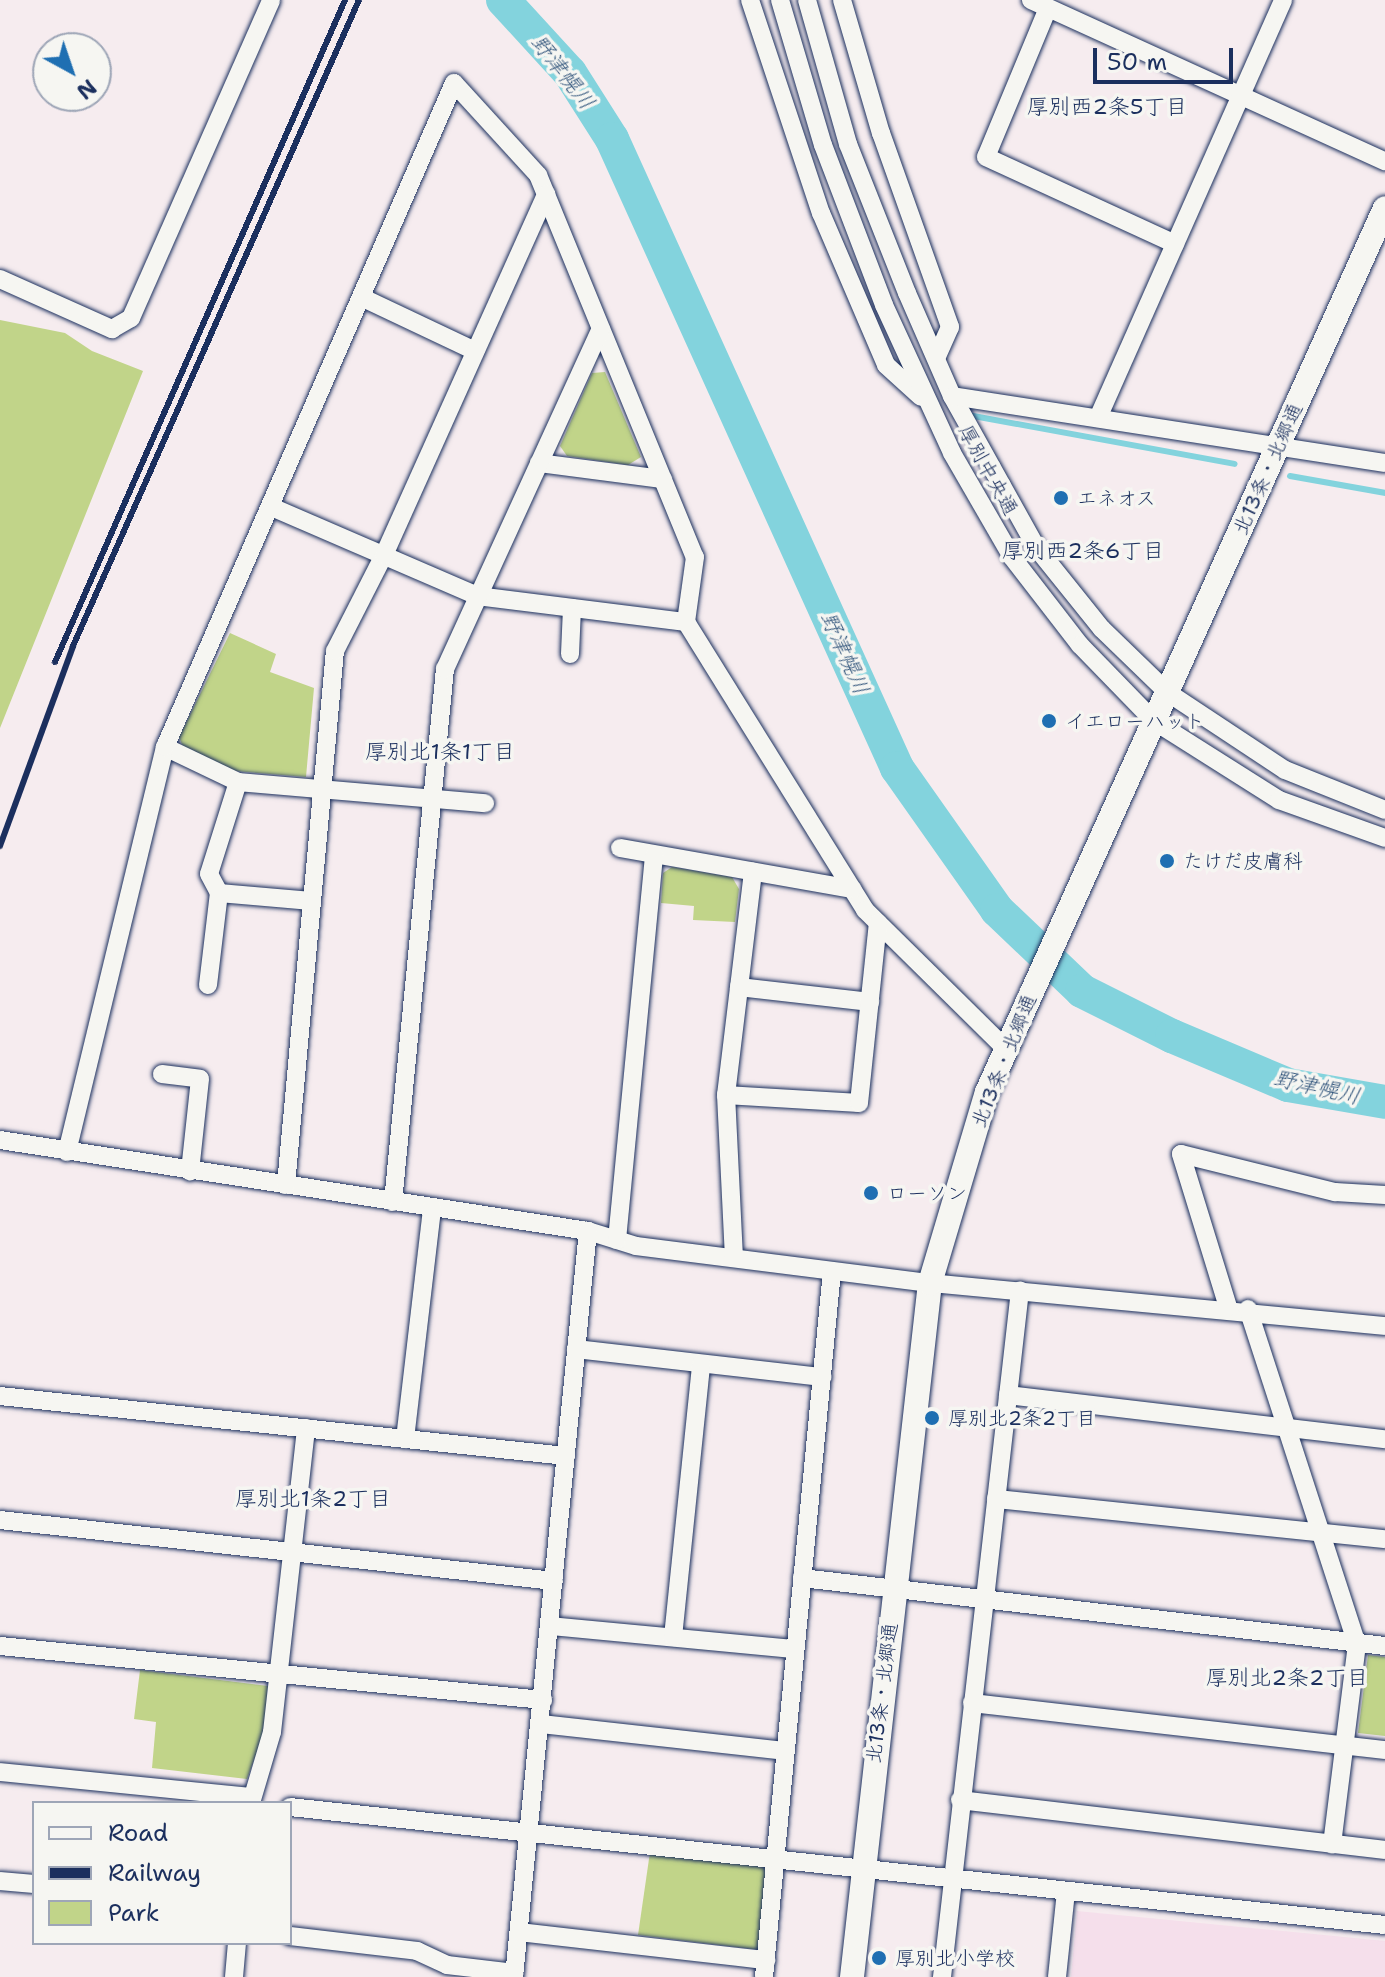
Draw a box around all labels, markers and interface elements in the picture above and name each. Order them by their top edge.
water label: 野津幌川 [526,29,600,115]
north arrow [32,32,112,112]
scale bar [1097,32,1237,82]
text: 50 m [1107,46,1167,78]
text: N [70,73,102,106]
district label: 厚別西2条5丁目 [1027,94,1187,120]
street label: 北13条・北郷通 [1228,400,1308,538]
street label: 厚別中央通 [953,420,1023,520]
place label: エネオス [1077,486,1157,510]
marker: エネオス [1052,489,1070,507]
district label: 厚別西2条6丁目 [1002,538,1164,564]
water label: 野津幌川 [815,607,875,699]
place label: イエローハット [1065,709,1205,733]
marker: イエローハット [1040,712,1058,730]
district label: 厚別北1条1丁目 [365,739,515,765]
place label: たけだ皮膚科 [1183,849,1303,873]
marker: たけだ皮膚科 [1158,852,1176,870]
street label: 北13条・北郷通 [966,991,1042,1131]
water label: 野津幌川 [1271,1064,1363,1110]
place label: ローソン [887,1181,967,1205]
marker: ローソン [862,1184,880,1202]
place label: 厚別北2条2丁目 [948,1406,1096,1430]
marker: 厚別北2条2丁目 [923,1409,941,1427]
district label: 厚別北1条2丁目 [235,1486,391,1512]
street label: 北13条・北郷通 [861,1621,903,1765]
district label: 厚別北2条2丁目 [1206,1665,1368,1691]
legend [32,1801,292,1945]
text: Road [108,1817,168,1849]
text: Railway [108,1857,201,1889]
text: Park [108,1897,160,1929]
place label: 厚別北小学校 [895,1946,1015,1970]
marker: 厚別北小学校 [870,1949,888,1967]

